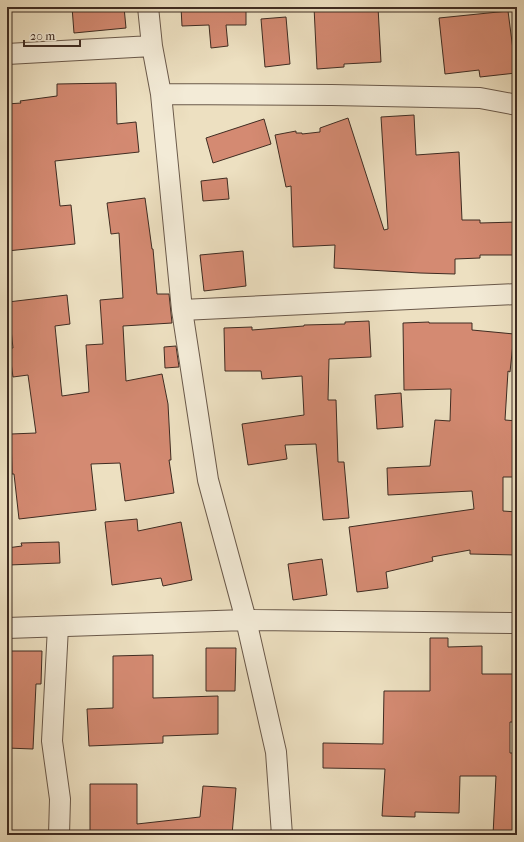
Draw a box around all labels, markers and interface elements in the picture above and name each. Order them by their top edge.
scale bar [24,22,80,48]
text: 20 m [30,29,55,43]

